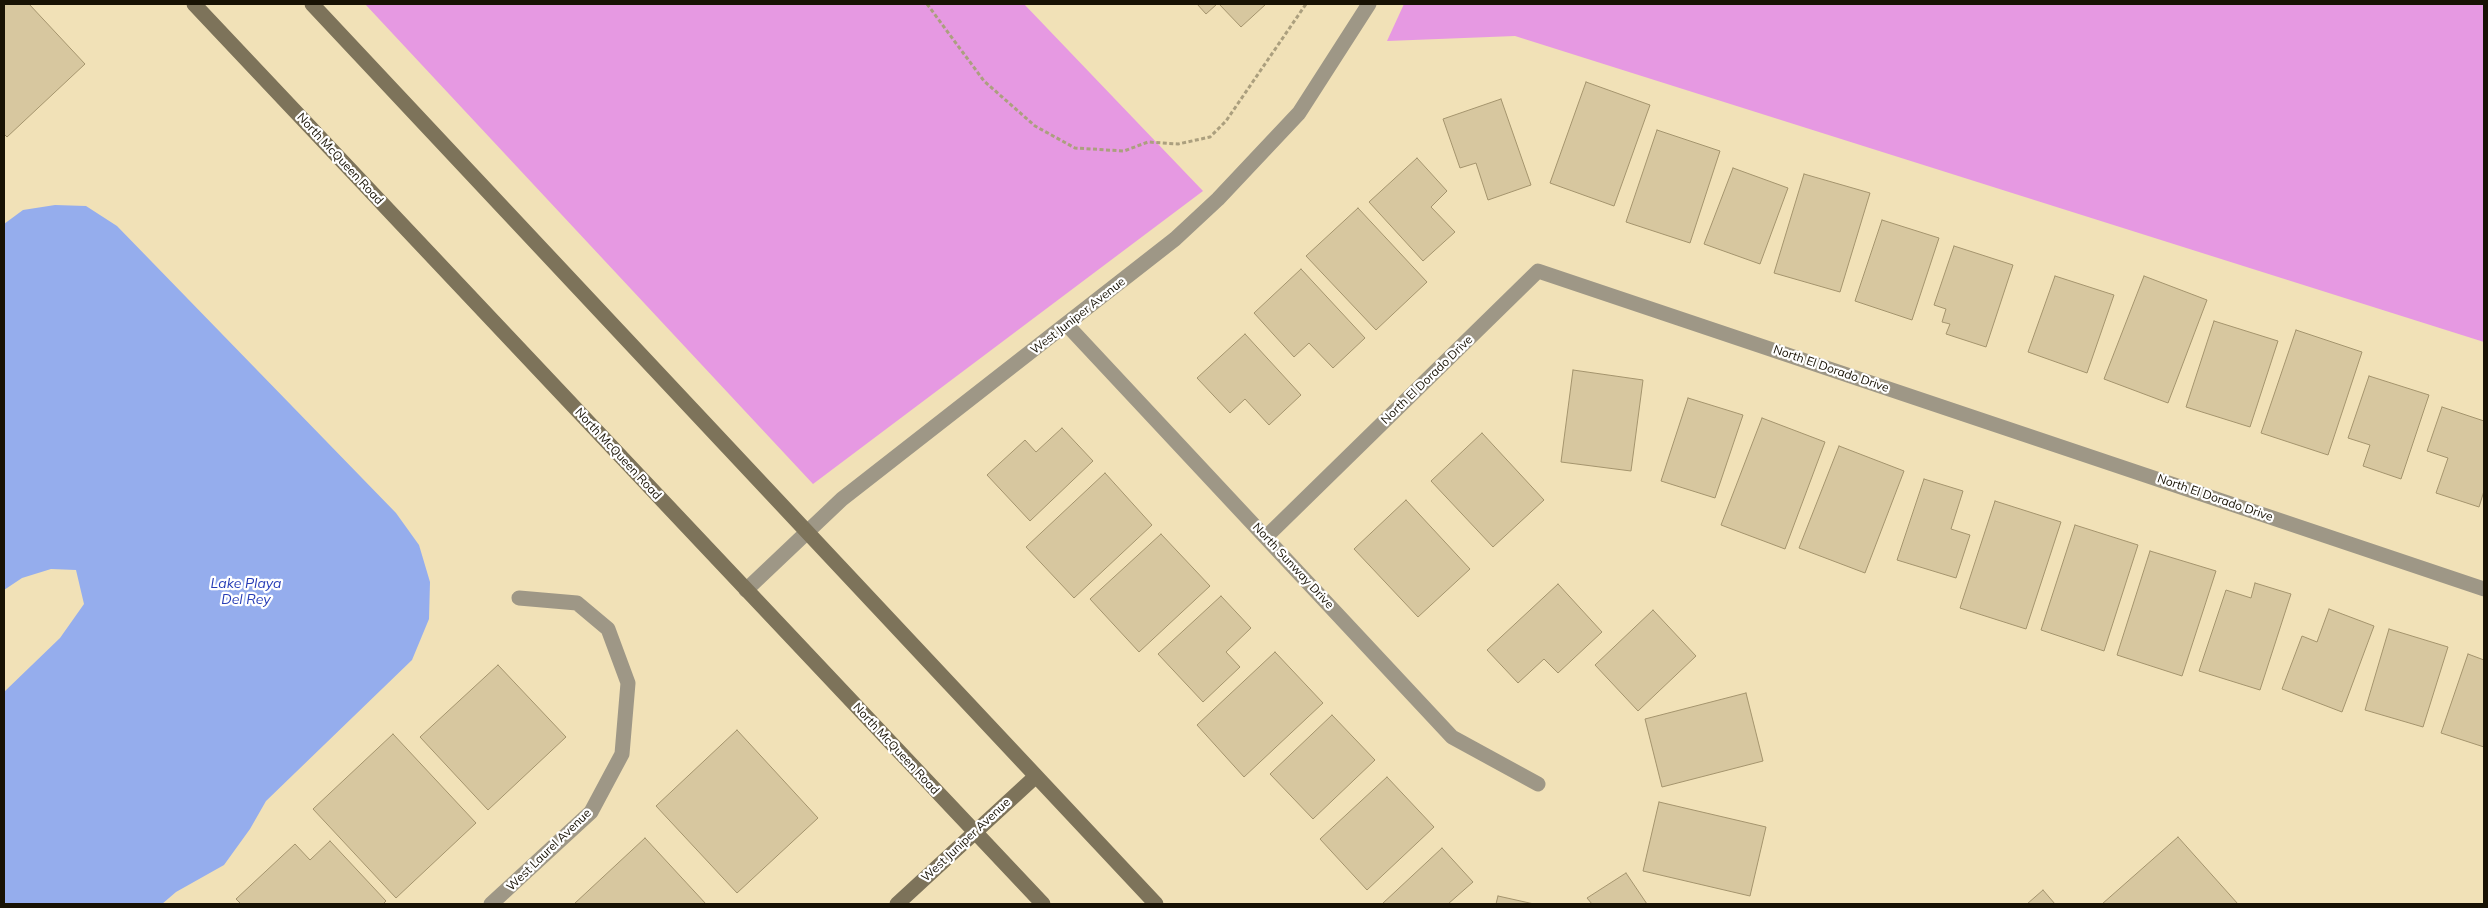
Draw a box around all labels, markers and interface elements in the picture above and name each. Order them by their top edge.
street label: North McQueen Road [294,110,386,208]
street label: West Juniper Avenue [1028,275,1128,357]
street label: North El Dorado Drive [1378,333,1476,427]
street label: North El Dorado Drive [1771,342,1891,396]
street label: North McQueen Road [572,405,664,503]
street label: North El Dorado Drive [2155,471,2275,525]
street label: North Sunway Drive [1249,520,1337,612]
water label: Lake Playa Del Rey [211,576,281,608]
street label: North McQueen Road [850,700,942,798]
street label: West Juniper Avenue [919,795,1013,885]
street label: West Laurel Avenue [504,806,594,894]

